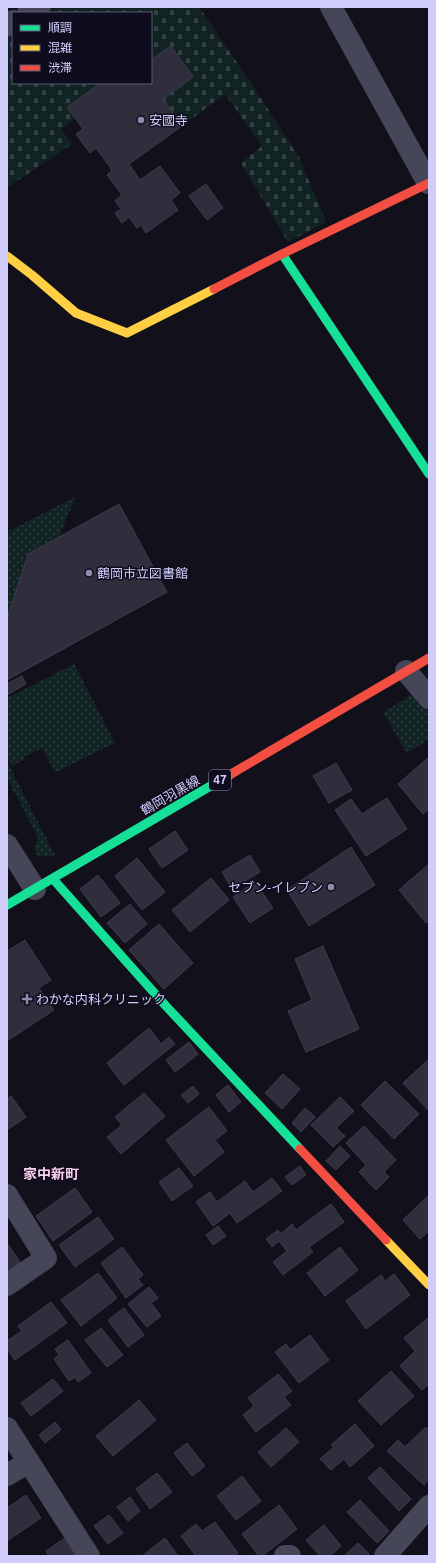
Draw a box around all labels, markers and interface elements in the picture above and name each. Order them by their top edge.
legend [12,12,152,84]
text: 順調 [48,21,72,34]
text: 混雑 [48,41,72,54]
text: 渋滞 [48,61,72,74]
place label: 安國寺 [149,113,188,127]
marker: 安國寺 [136,115,146,125]
place label: 鶴岡市立図書館 [97,566,188,580]
marker: 鶴岡市立図書館 [84,568,94,578]
road number: 47 [209,770,231,790]
street label: 鶴岡羽黒線 [138,773,202,817]
place label: セブン-イレブン [228,880,323,894]
marker: セブン-イレブン [326,882,336,892]
place label: わかな内科クリニック [36,992,166,1006]
marker: わかな内科クリニック [21,993,33,1005]
district label: 家中新町 [23,1166,79,1182]

